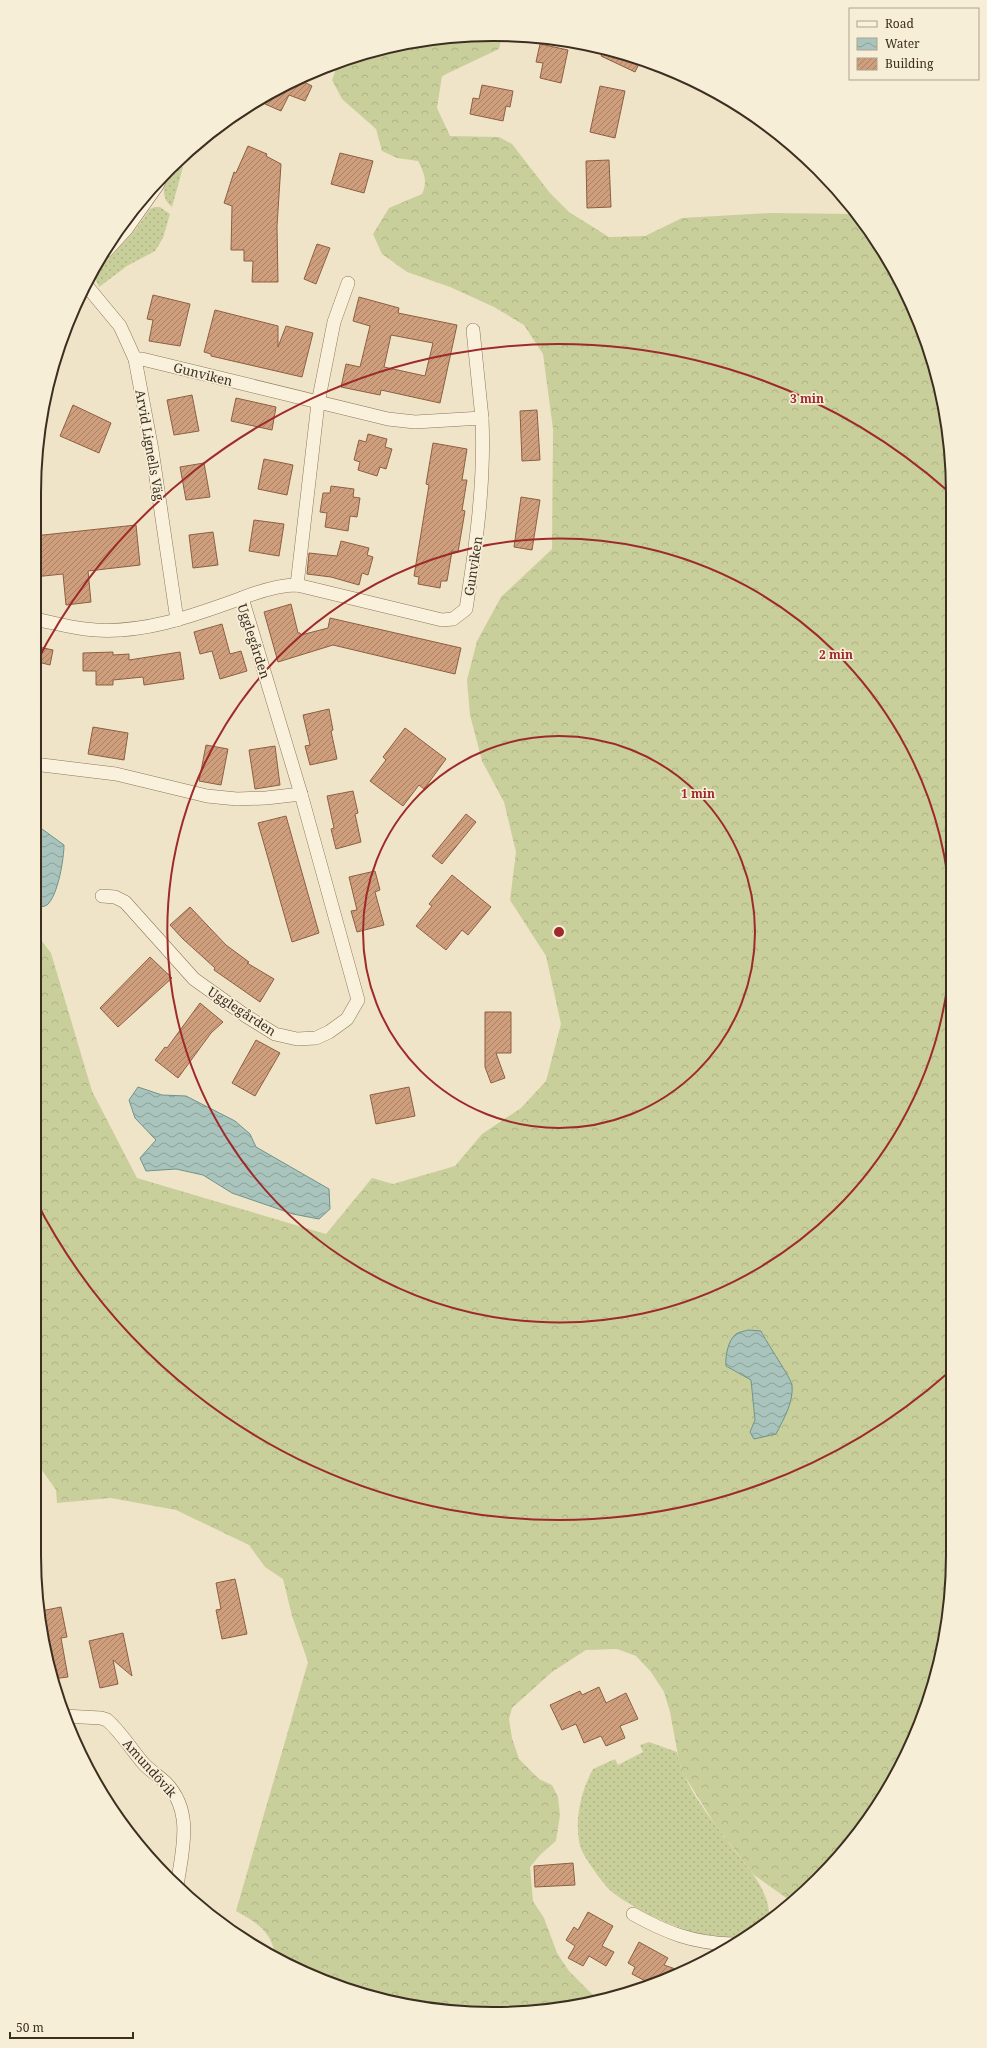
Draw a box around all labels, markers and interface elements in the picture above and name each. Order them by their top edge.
legend [849,8,979,80]
text: Road [885,15,915,32]
text: Water [885,35,920,52]
text: Building [885,55,934,72]
street label: Gunviken [172,358,235,390]
street label: Arvid Lignells Väg [131,388,169,502]
text: 3 min [790,390,824,407]
street label: Gunviken [459,534,487,597]
street label: Ugglegården [233,601,275,681]
text: 2 min [819,646,853,663]
text: 1 min [681,785,715,802]
centre of rings [552,925,566,939]
street label: Ugglegården [204,982,280,1040]
street label: Amundövik [119,1735,181,1801]
scale bar [10,2014,133,2040]
text: 50 m [16,2019,44,2036]

